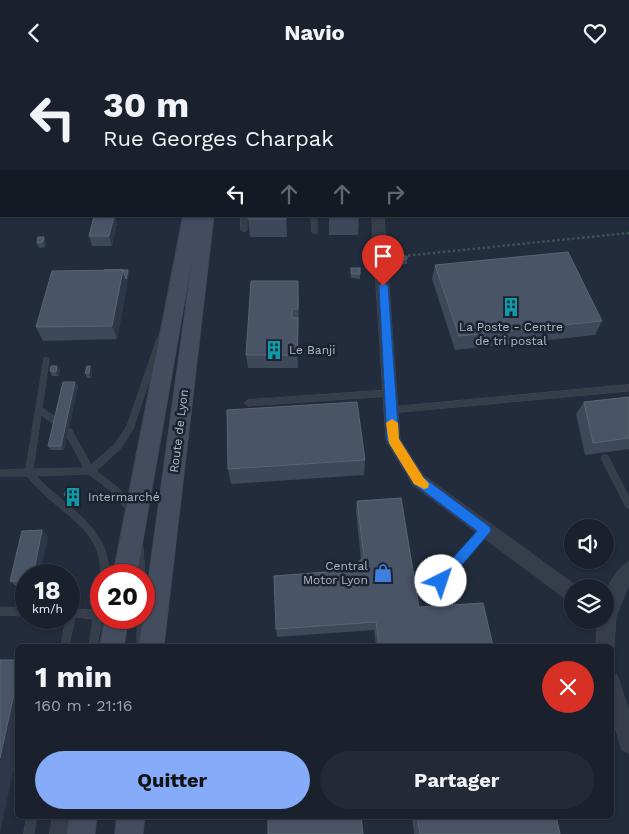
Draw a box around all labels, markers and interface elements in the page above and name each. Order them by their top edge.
icon: back [20,19,48,47]
icon: heart [581,19,609,47]
text: Navio [284,20,345,45]
text: 30 m [103,84,189,126]
icon: left [20,85,85,150]
text: Rue Georges Charpak [103,126,334,151]
icon: left [222,180,250,208]
icon: ahead [275,180,303,208]
icon: ahead [328,180,356,208]
icon: right [381,180,409,208]
pin [362,235,404,286]
icon: arrive [369,242,397,270]
building icon: La Poste - Centre de tri postal [500,296,522,318]
place label: La Poste - Centre de tri postal [459,320,563,348]
building icon: Le Banji [263,339,285,361]
place label: Le Banji [289,343,335,357]
street label: Route de Lyon [167,389,191,473]
building icon: Intermarché [62,486,84,508]
place label: Intermarché [88,490,160,504]
map controls [564,519,614,629]
button: sound [564,519,614,569]
position arrow [414,554,466,606]
place label: Central Motor Lyon [303,559,368,587]
shop icon: Central Motor Lyon [372,562,394,584]
speed limit sign: 20 [90,564,155,629]
text: 18 [34,576,61,605]
button: layers [564,579,614,629]
text: km/h [32,602,63,616]
text: 1 min [35,659,112,694]
button: close [542,661,594,713]
text: 160 m · 21:16 [35,696,132,715]
button: Quitter [35,751,310,809]
button: Partager [320,751,594,809]

